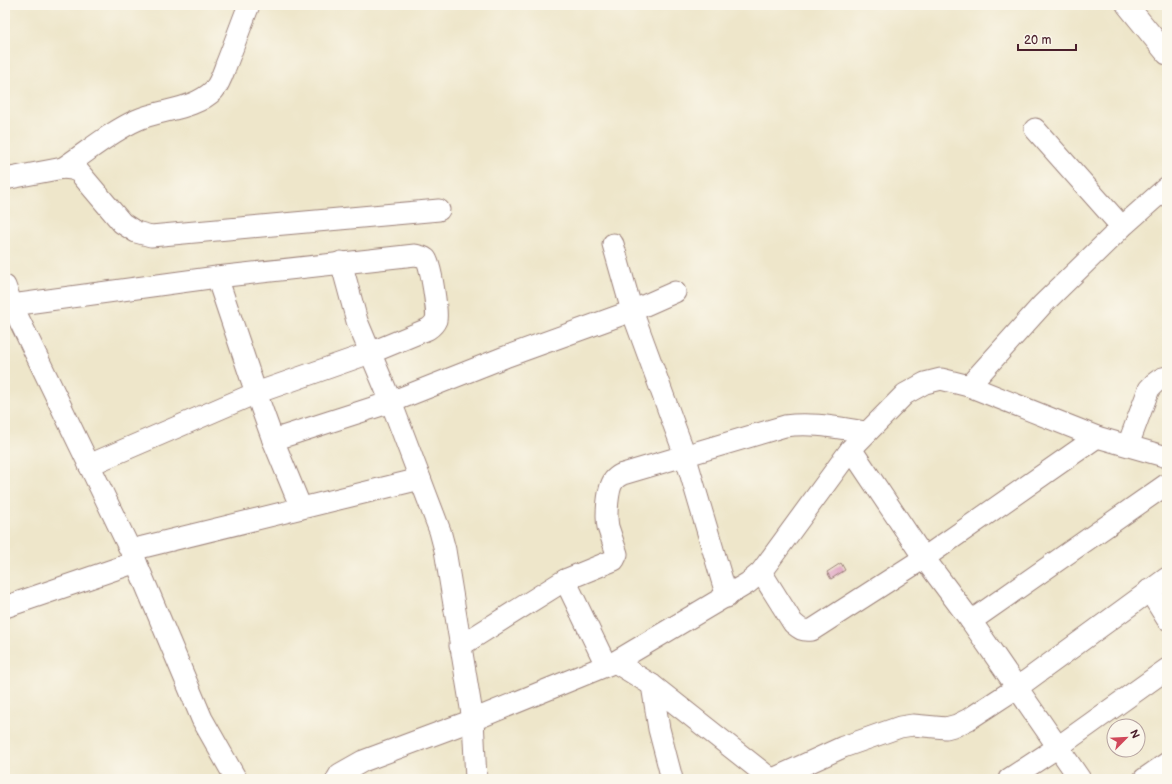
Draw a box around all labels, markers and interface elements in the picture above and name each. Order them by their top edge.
scale bar [1018,26,1076,52]
text: 20 m [1024,33,1051,48]
north arrow [1106,718,1146,758]
text: N [1127,728,1142,741]

